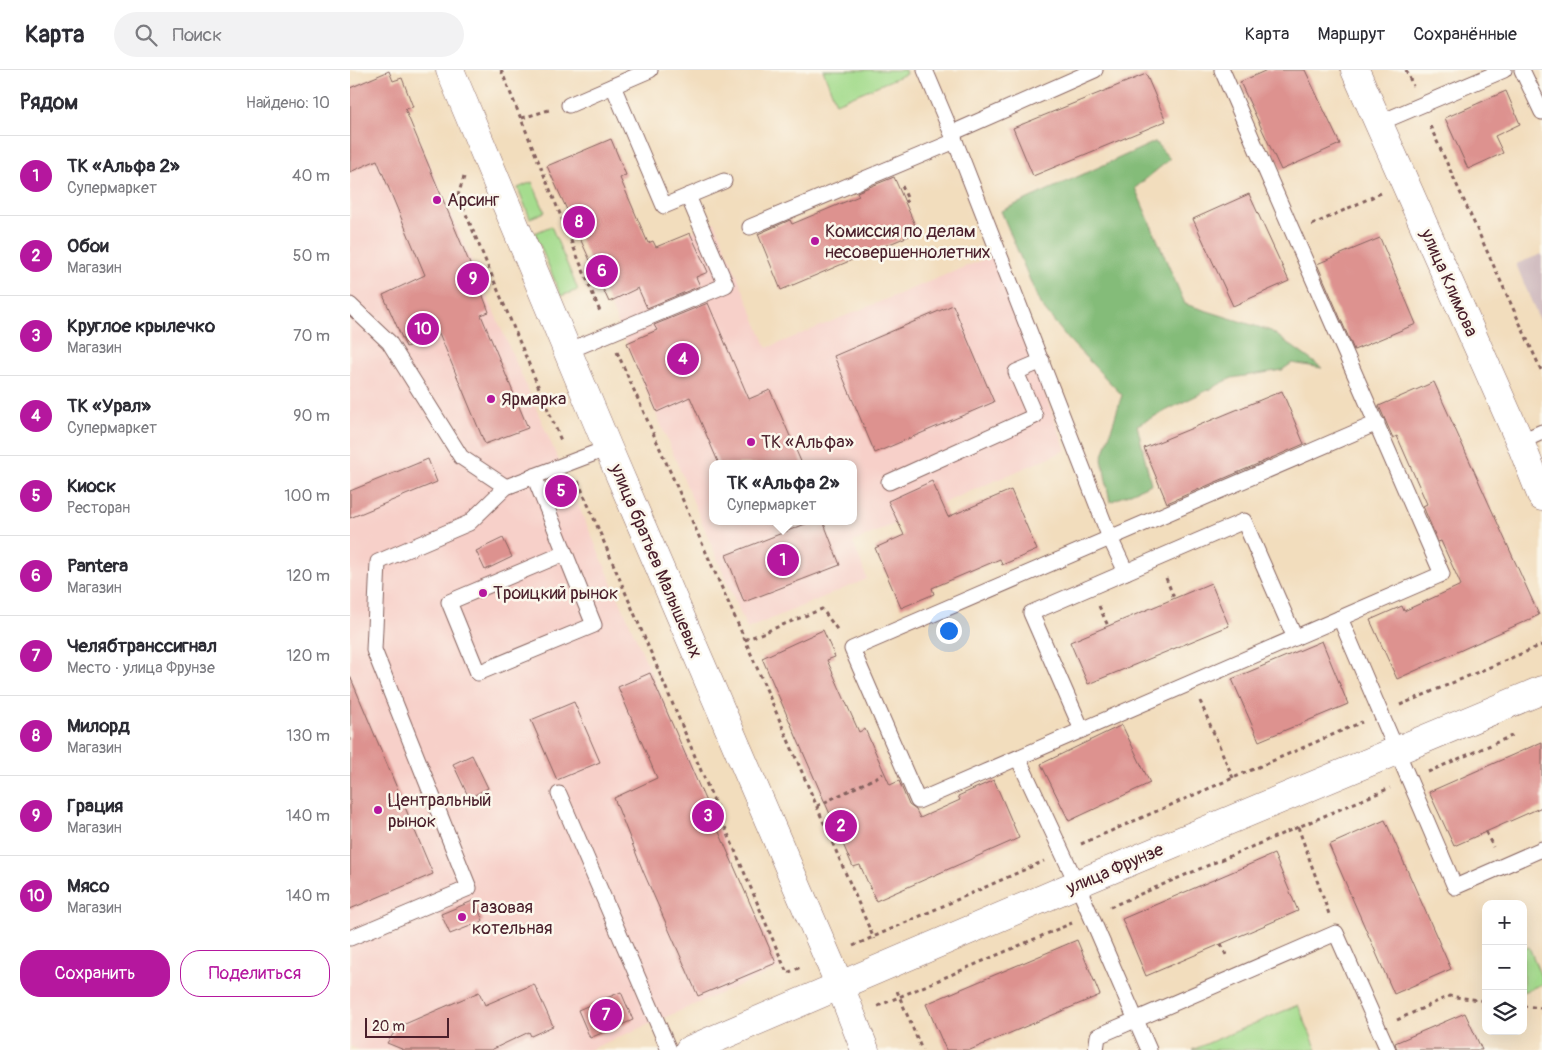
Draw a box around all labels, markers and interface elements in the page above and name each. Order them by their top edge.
search box [114,12,464,57]
text: Карта [25,20,84,49]
icon: search [132,21,160,49]
text: Поиск [172,23,222,47]
text: Карта [1245,23,1289,46]
text: Маршрут [1317,23,1385,46]
text: Сохранённые [1413,23,1517,46]
text: Рядом [20,89,78,116]
text: Найдено: 10 [246,93,330,113]
text: ТК «Альфа 2» [67,154,180,178]
text: 1 [33,166,39,186]
text: 40 m [292,166,330,186]
text: Супермаркет [67,178,157,198]
place label: Арсинг [447,189,499,212]
marker: Арсинг [431,194,443,206]
pin: 8 [563,203,595,241]
place label: Комиссия по делам несовершеннолетних [825,220,991,264]
street label: улица Климова [1415,225,1483,340]
text: Обои [67,234,109,258]
marker: Комиссия по делам несовершеннолетних [809,235,821,247]
text: 2 [32,246,40,266]
text: 50 m [293,246,330,266]
pin: 6 [586,252,618,290]
text: Магазин [67,258,122,278]
pin: 9 [457,260,489,298]
pin: 10 [407,310,439,348]
text: Круглое крылечко [67,314,215,338]
text: 3 [32,326,40,346]
text: 70 m [293,326,330,346]
text: Магазин [67,338,122,358]
pin: 4 [667,340,699,378]
place label: Ярмарка [501,388,566,411]
marker: Ярмарка [485,393,497,405]
text: ТК «Урал» [67,394,151,418]
text: 4 [31,406,41,426]
text: 90 m [293,406,330,426]
text: Супермаркет [67,418,157,438]
place label: ТК «Альфа» [761,431,854,454]
marker: ТК «Альфа» [745,436,757,448]
street label: улица братьев Малышевых [604,460,707,661]
popup [709,460,857,525]
text: ТК «Альфа 2» [727,471,839,495]
pin: 5 [545,472,577,510]
text: Киоск [67,474,116,498]
text: 5 [32,486,40,506]
text: 100 m [284,486,330,506]
text: Супермаркет [727,495,817,515]
text: Ресторан [67,498,130,518]
pin: 1 [767,541,799,579]
text: Pantera [67,554,128,578]
text: 6 [31,566,41,586]
text: 120 m [286,566,330,586]
text: Магазин [67,578,122,598]
place label: Троицкий рынок [493,582,618,605]
marker: Троицкий рынок [477,587,489,599]
your location [936,618,962,644]
text: Челябтранссигнал [67,634,217,658]
text: 7 [32,646,40,666]
text: 120 m [286,646,330,666]
text: Место · улица Фрунзе [67,658,215,678]
text: Милорд [67,714,130,738]
text: 8 [32,726,40,746]
text: 130 m [286,726,330,746]
text: Магазин [67,738,122,758]
place label: Центральный рынок [388,789,491,833]
text: Грация [67,794,123,818]
pin: 3 [692,797,724,835]
marker: Центральный рынок [372,804,384,816]
text: 9 [32,806,40,826]
text: 140 m [286,806,330,826]
pin: 2 [825,807,857,845]
text: Магазин [67,818,122,838]
street label: улица Фрунзе [1062,838,1167,900]
text: Мясо [67,874,109,898]
text: 10 [27,886,45,906]
text: 140 m [286,886,330,906]
place label: Газовая котельная [472,896,552,940]
text: Магазин [67,898,122,918]
map controls [1482,900,1527,1035]
button: + [1482,900,1527,945]
marker: Газовая котельная [456,911,468,923]
button: − [1482,945,1527,990]
button: Сохранить [20,950,170,997]
button: Поделиться [180,950,330,997]
button: layers [1482,990,1527,1035]
pin: 7 [590,996,622,1034]
scale bar [365,1015,449,1038]
text: 20 m [372,1018,405,1035]

